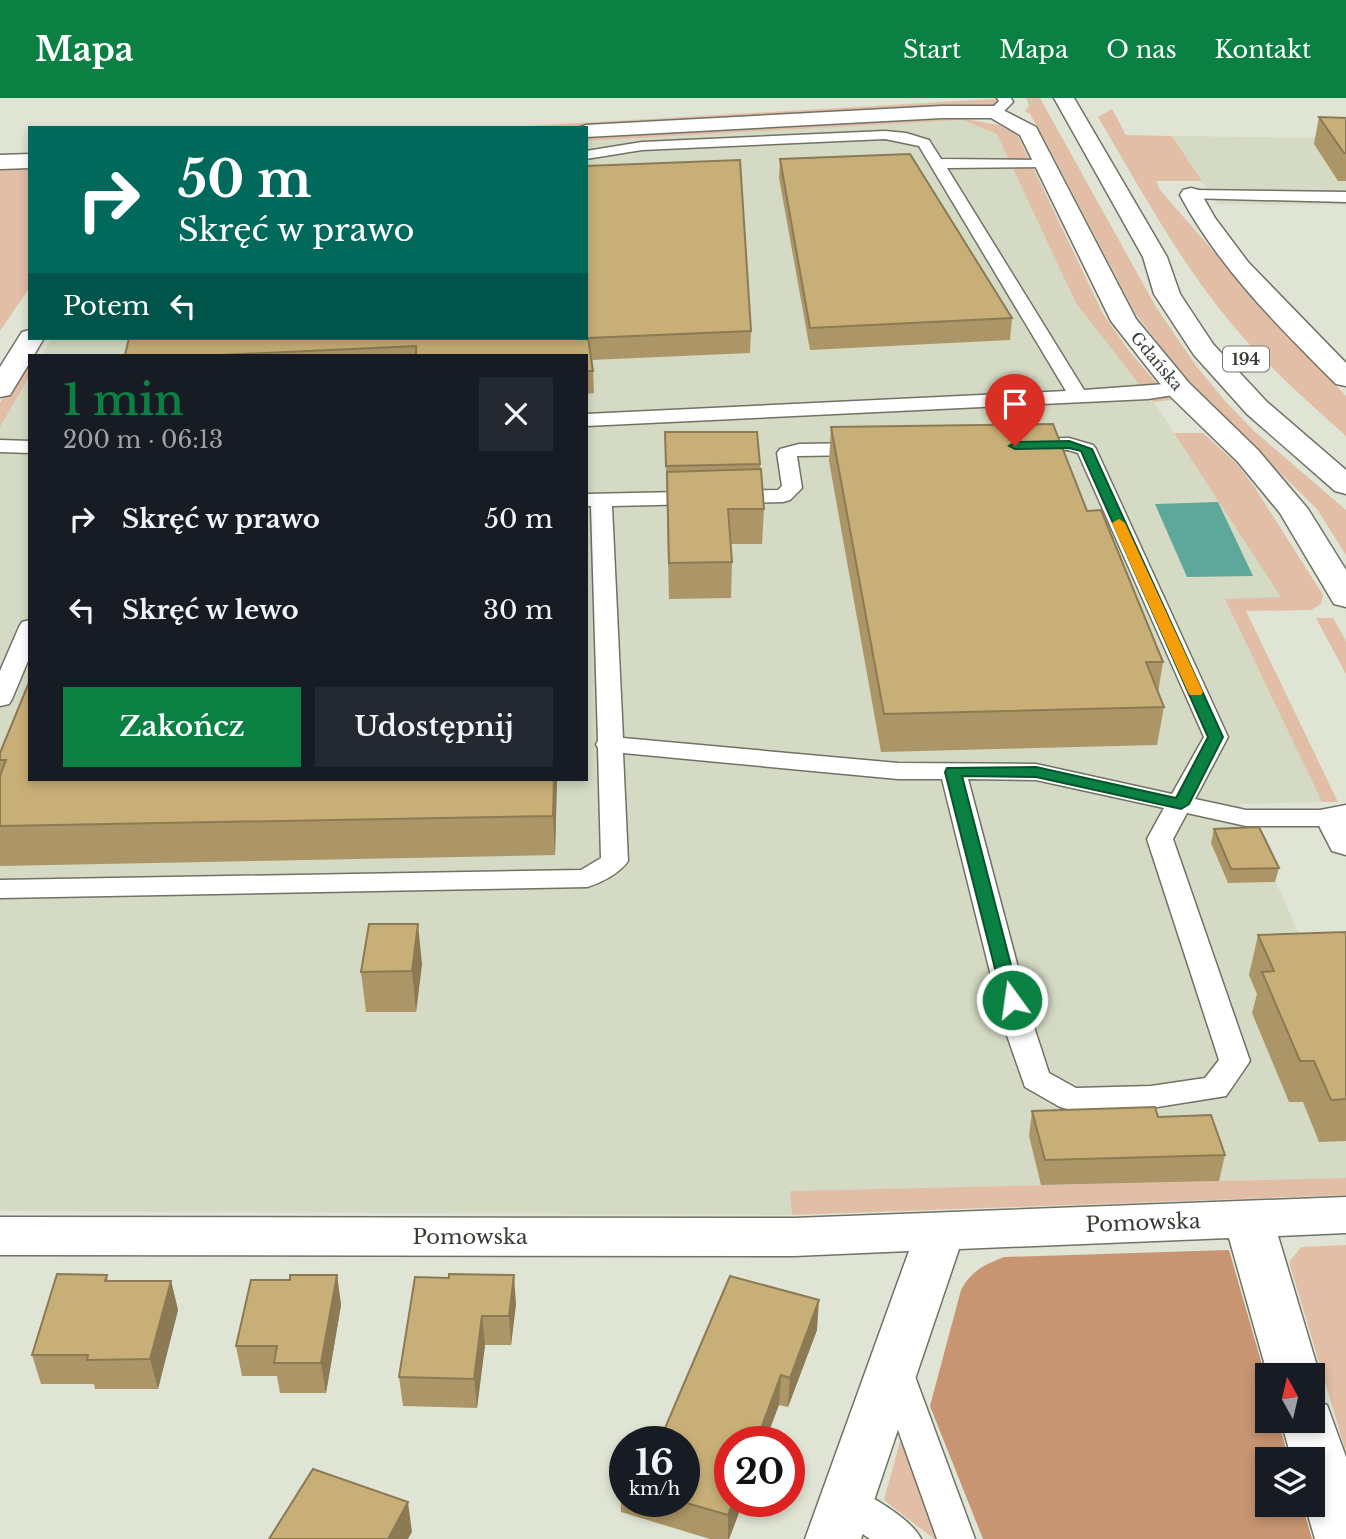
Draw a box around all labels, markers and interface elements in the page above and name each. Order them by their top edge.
text: Mapa [35,29,134,70]
text: Start [903,35,961,64]
text: Mapa [999,35,1068,64]
text: O nas [1106,35,1177,64]
text: Kontakt [1215,35,1311,64]
text: 50 m [178,149,311,210]
icon: right [63,154,154,245]
text: Skręć w prawo [178,210,414,250]
icon: left [164,287,202,325]
text: Potem [63,290,150,322]
street label: Gdańska [1127,328,1187,395]
road number: 194 [1223,346,1269,372]
text: 1 min [63,374,184,426]
pin [985,374,1045,446]
button: close [479,377,553,451]
icon: arrive [996,385,1034,423]
text: 200 m · 06:13 [63,426,223,454]
icon: right [63,500,101,538]
text: Skręć w prawo [122,503,320,535]
text: 50 m [484,503,553,535]
icon: left [63,591,101,629]
text: Skręć w lewo [122,594,299,626]
text: 30 m [483,594,553,626]
button: Zakończ [63,687,301,767]
button: Udostępnij [315,687,553,767]
position arrow [975,963,1049,1037]
street label: Pomowska [1085,1208,1201,1238]
street label: Pomowska [412,1224,528,1250]
north arrow [1255,1363,1325,1433]
map controls [1255,1363,1325,1517]
speed limit sign: 20 [714,1426,805,1517]
text: 16 [635,1441,674,1484]
button: layers [1255,1447,1325,1517]
text: km/h [629,1478,680,1500]

